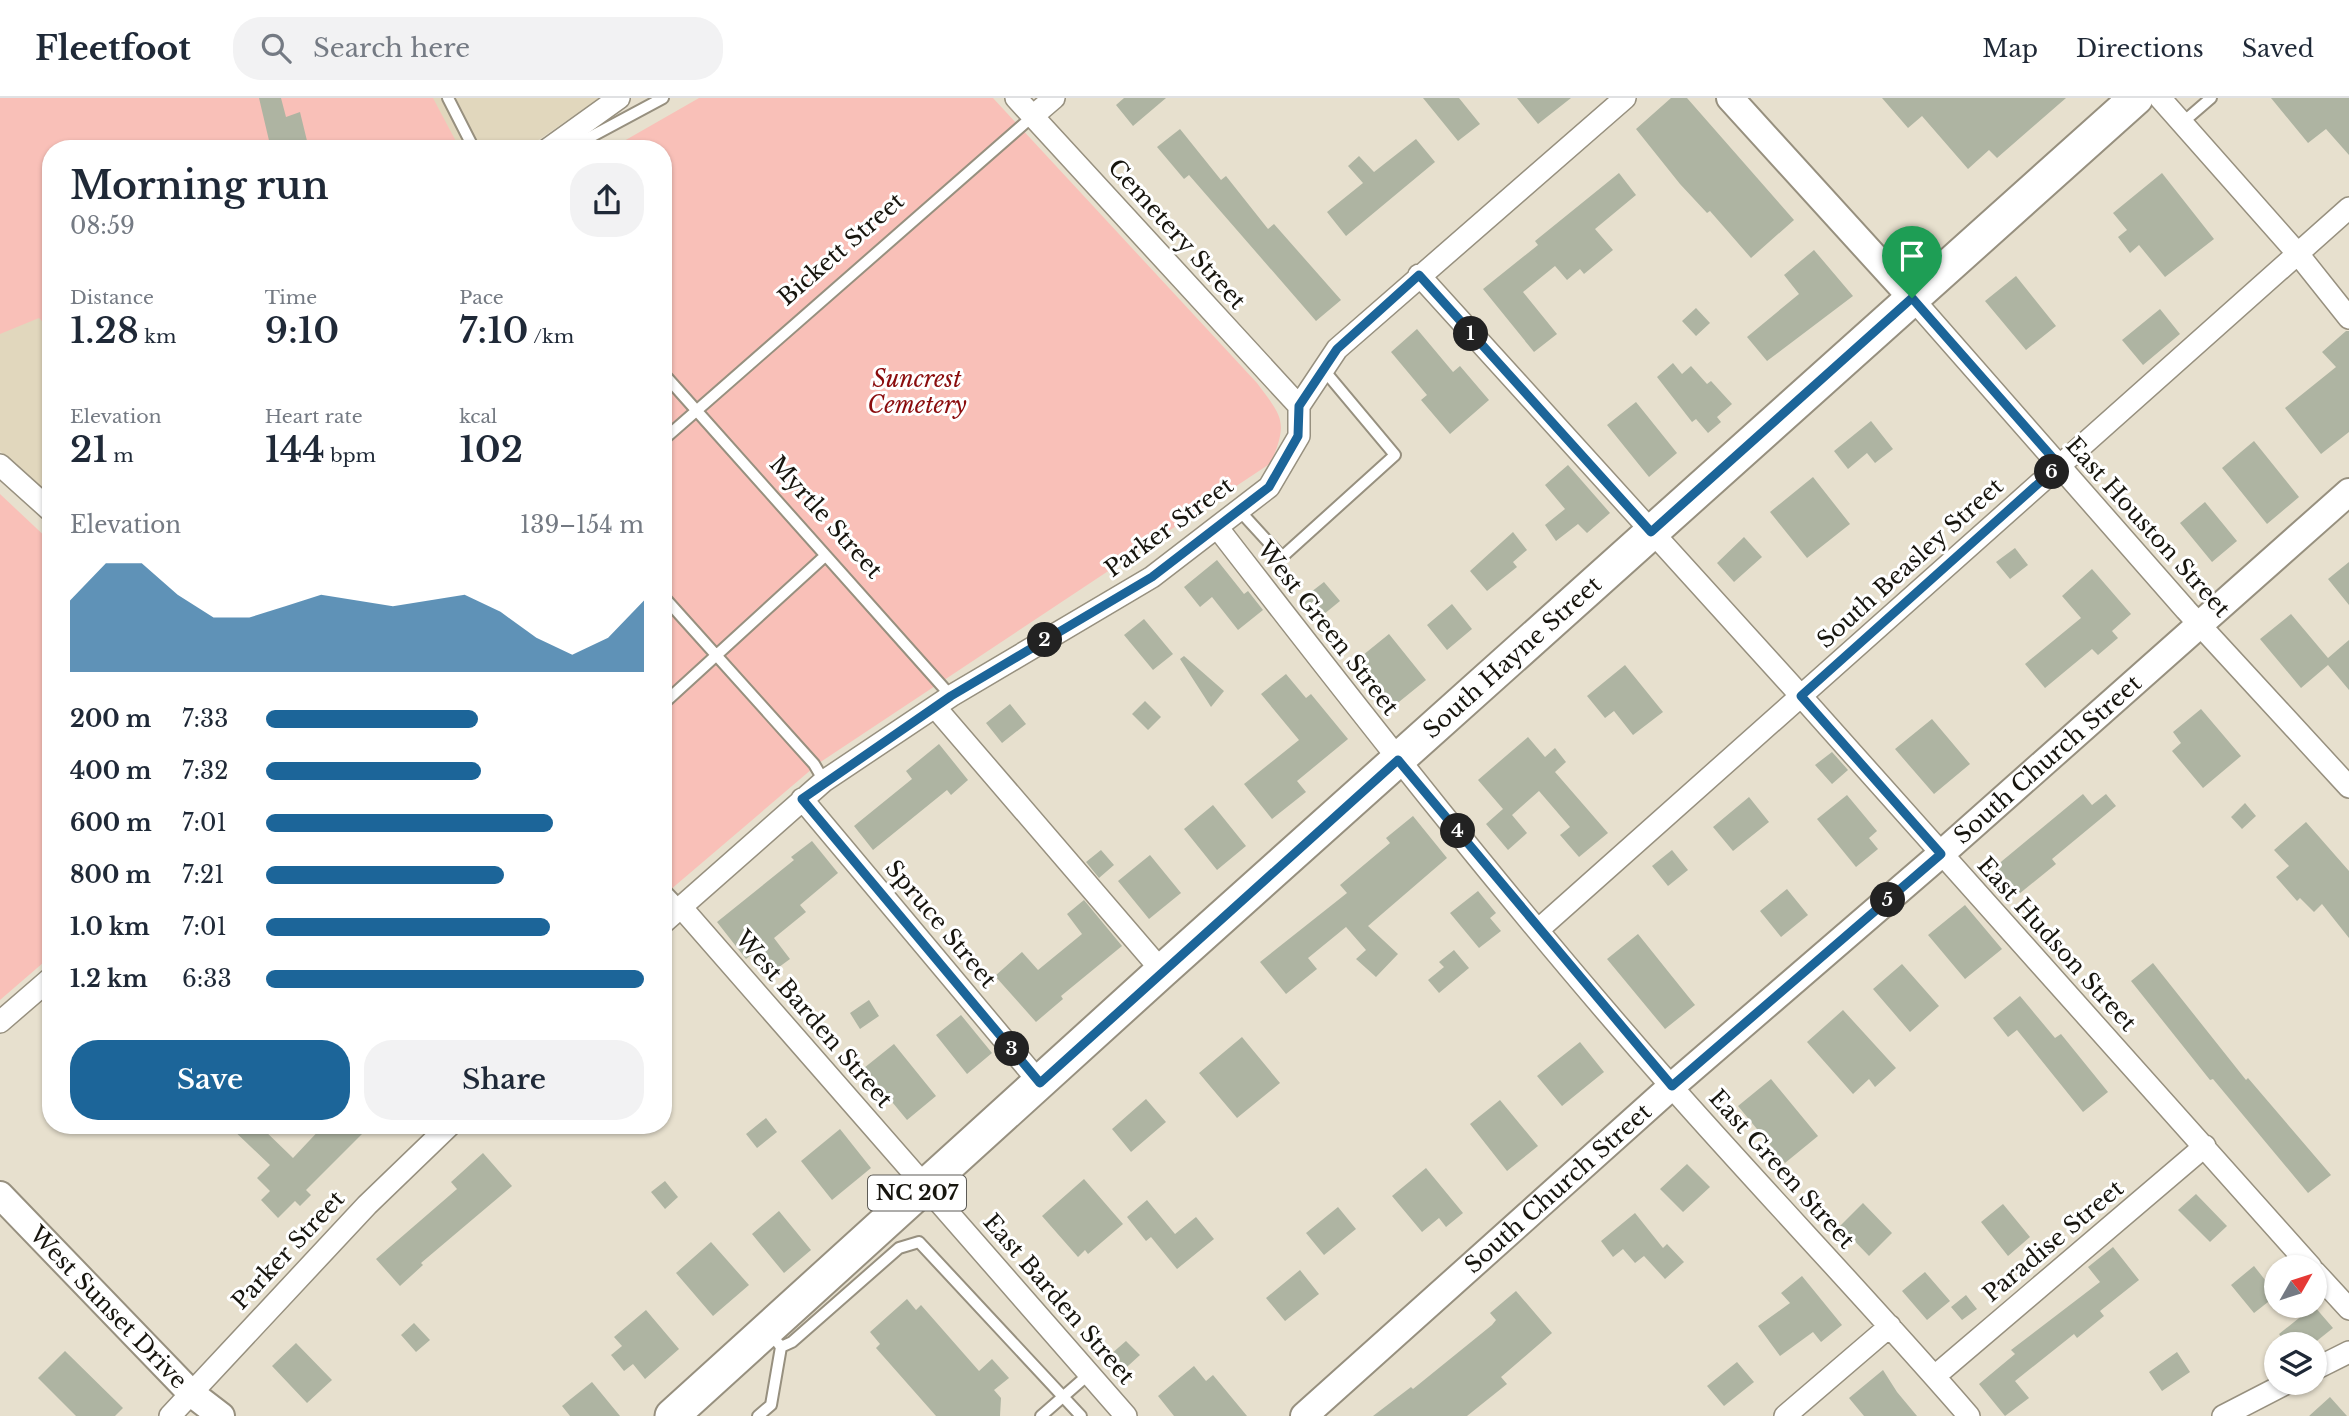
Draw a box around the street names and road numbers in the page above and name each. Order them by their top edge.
street label: Cemetery Street [1102,153,1252,315]
street label: Bickett Street [772,187,910,311]
street label: East Houston Street [2060,431,2236,623]
street label: Myrtle Street [764,450,889,584]
street label: Parker Street [1099,471,1239,583]
street label: South Beasley Street [1811,472,2009,654]
street label: West Green Street [1251,535,1405,721]
street label: South Hayne Street [1417,570,1607,744]
street label: South Church Street [1948,669,2147,850]
street label: East Hudson Street [1972,851,2143,1037]
street label: Spruce Street [879,854,1003,994]
street label: West Barden Street [729,924,899,1114]
street label: East Green Street [1703,1084,1861,1254]
street label: South Church Street [1459,1097,1657,1279]
street label: Paradise Street [1977,1174,2129,1308]
road number: NC 207 [868,1176,966,1210]
street label: Parker Street [226,1185,350,1315]
street label: East Barden Street [977,1208,1141,1390]
street label: West Sunset Drive [23,1219,193,1394]

